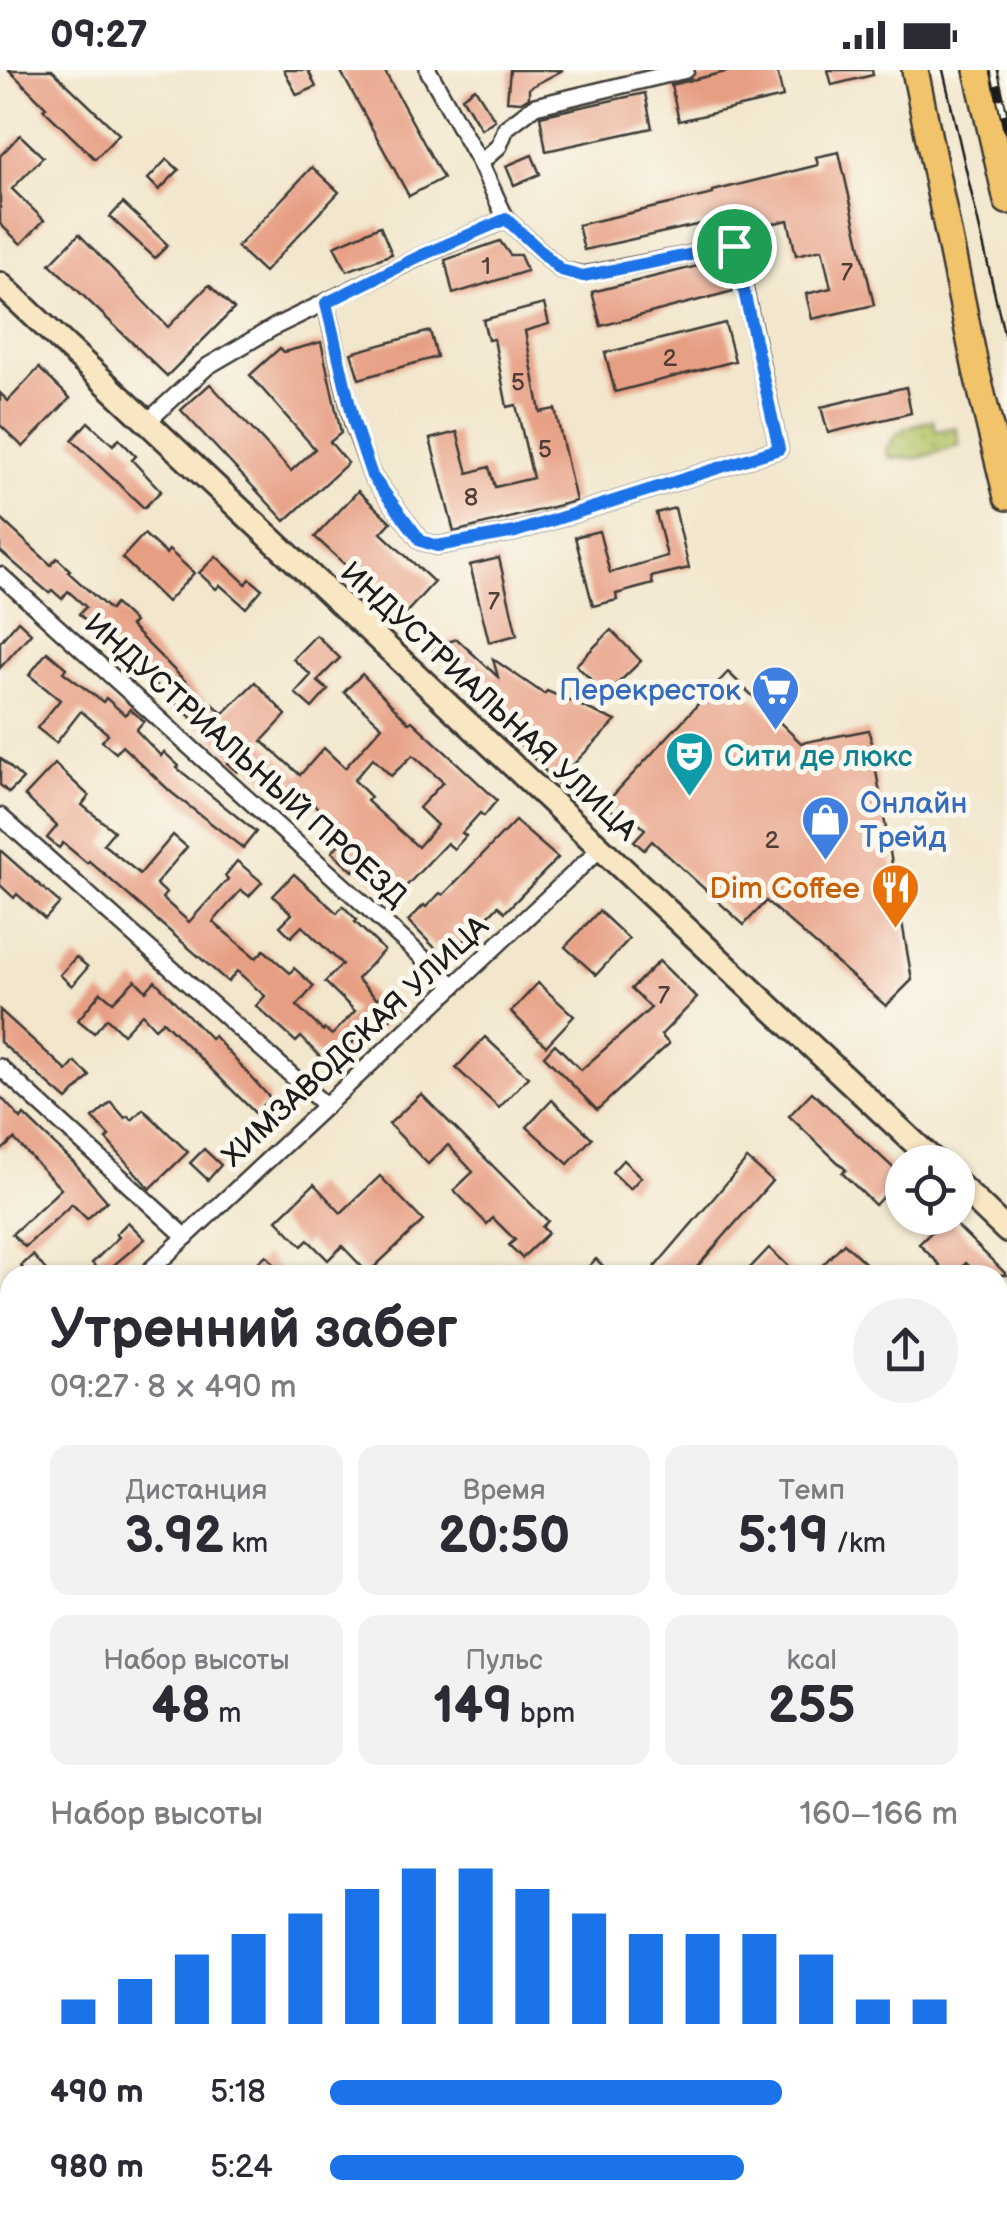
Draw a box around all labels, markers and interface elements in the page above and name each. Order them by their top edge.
text: 09:27 [50,13,148,58]
pin [692,204,777,289]
icon: arrive [707,219,762,274]
house number: 1 [481,251,491,282]
house number: 7 [841,257,854,288]
house number: 2 [663,343,678,374]
house number: 5 [511,367,525,398]
house number: 5 [538,434,552,465]
house number: 8 [464,482,478,513]
street label: ИНДУСТРИАЛЬНАЯ УЛИЦА [333,555,645,849]
house number: 7 [488,586,501,617]
street label: ИНДУСТРИАЛЬНЫЙ ПРОЕЗД [77,606,414,915]
supermarket icon: Перекресток [750,664,802,732]
place label: Перекресток [559,673,741,709]
theatre icon: Сити де люкс [663,730,715,798]
place label: Сити де люкс [724,739,913,775]
place label: Онлайн Трейд [860,786,967,856]
shop icon: Онлайн Трейд [799,794,851,862]
house number: 2 [765,825,780,856]
restaurant icon: Dim Coffee [869,862,921,930]
place label: Dim Coffee [709,871,860,907]
street label: ХИМЗАВОДСКАЯ УЛИЦА [215,908,497,1175]
house number: 7 [658,980,671,1011]
map controls [885,1145,975,1235]
button: locate [885,1145,975,1235]
text: Утренний забег [50,1297,458,1364]
button: share [853,1298,958,1403]
text: 09:27 · 8 × 490 m [50,1368,296,1407]
text: Дистанция [125,1474,267,1507]
text: Время [462,1474,546,1507]
text: Темп [778,1474,845,1507]
text: 3.92 [124,1507,224,1567]
text: 20:50 [438,1507,570,1567]
text: 5:19 [738,1507,829,1567]
text: km [224,1527,268,1560]
text: /km [829,1527,886,1560]
text: Набор высоты [103,1644,290,1677]
text: Пульс [465,1644,543,1677]
text: kcal [787,1644,837,1677]
text: 48 [151,1677,211,1737]
text: 149 [433,1677,513,1737]
text: 255 [768,1677,855,1737]
text: m [211,1697,241,1730]
text: bpm [513,1697,575,1730]
text: Набор высоты [50,1795,263,1834]
text: 160–166 m [800,1795,958,1834]
text: 490 m [50,2073,143,2112]
text: 5:18 [210,2073,266,2112]
text: 980 m [50,2148,144,2187]
text: 5:24 [210,2148,273,2187]

